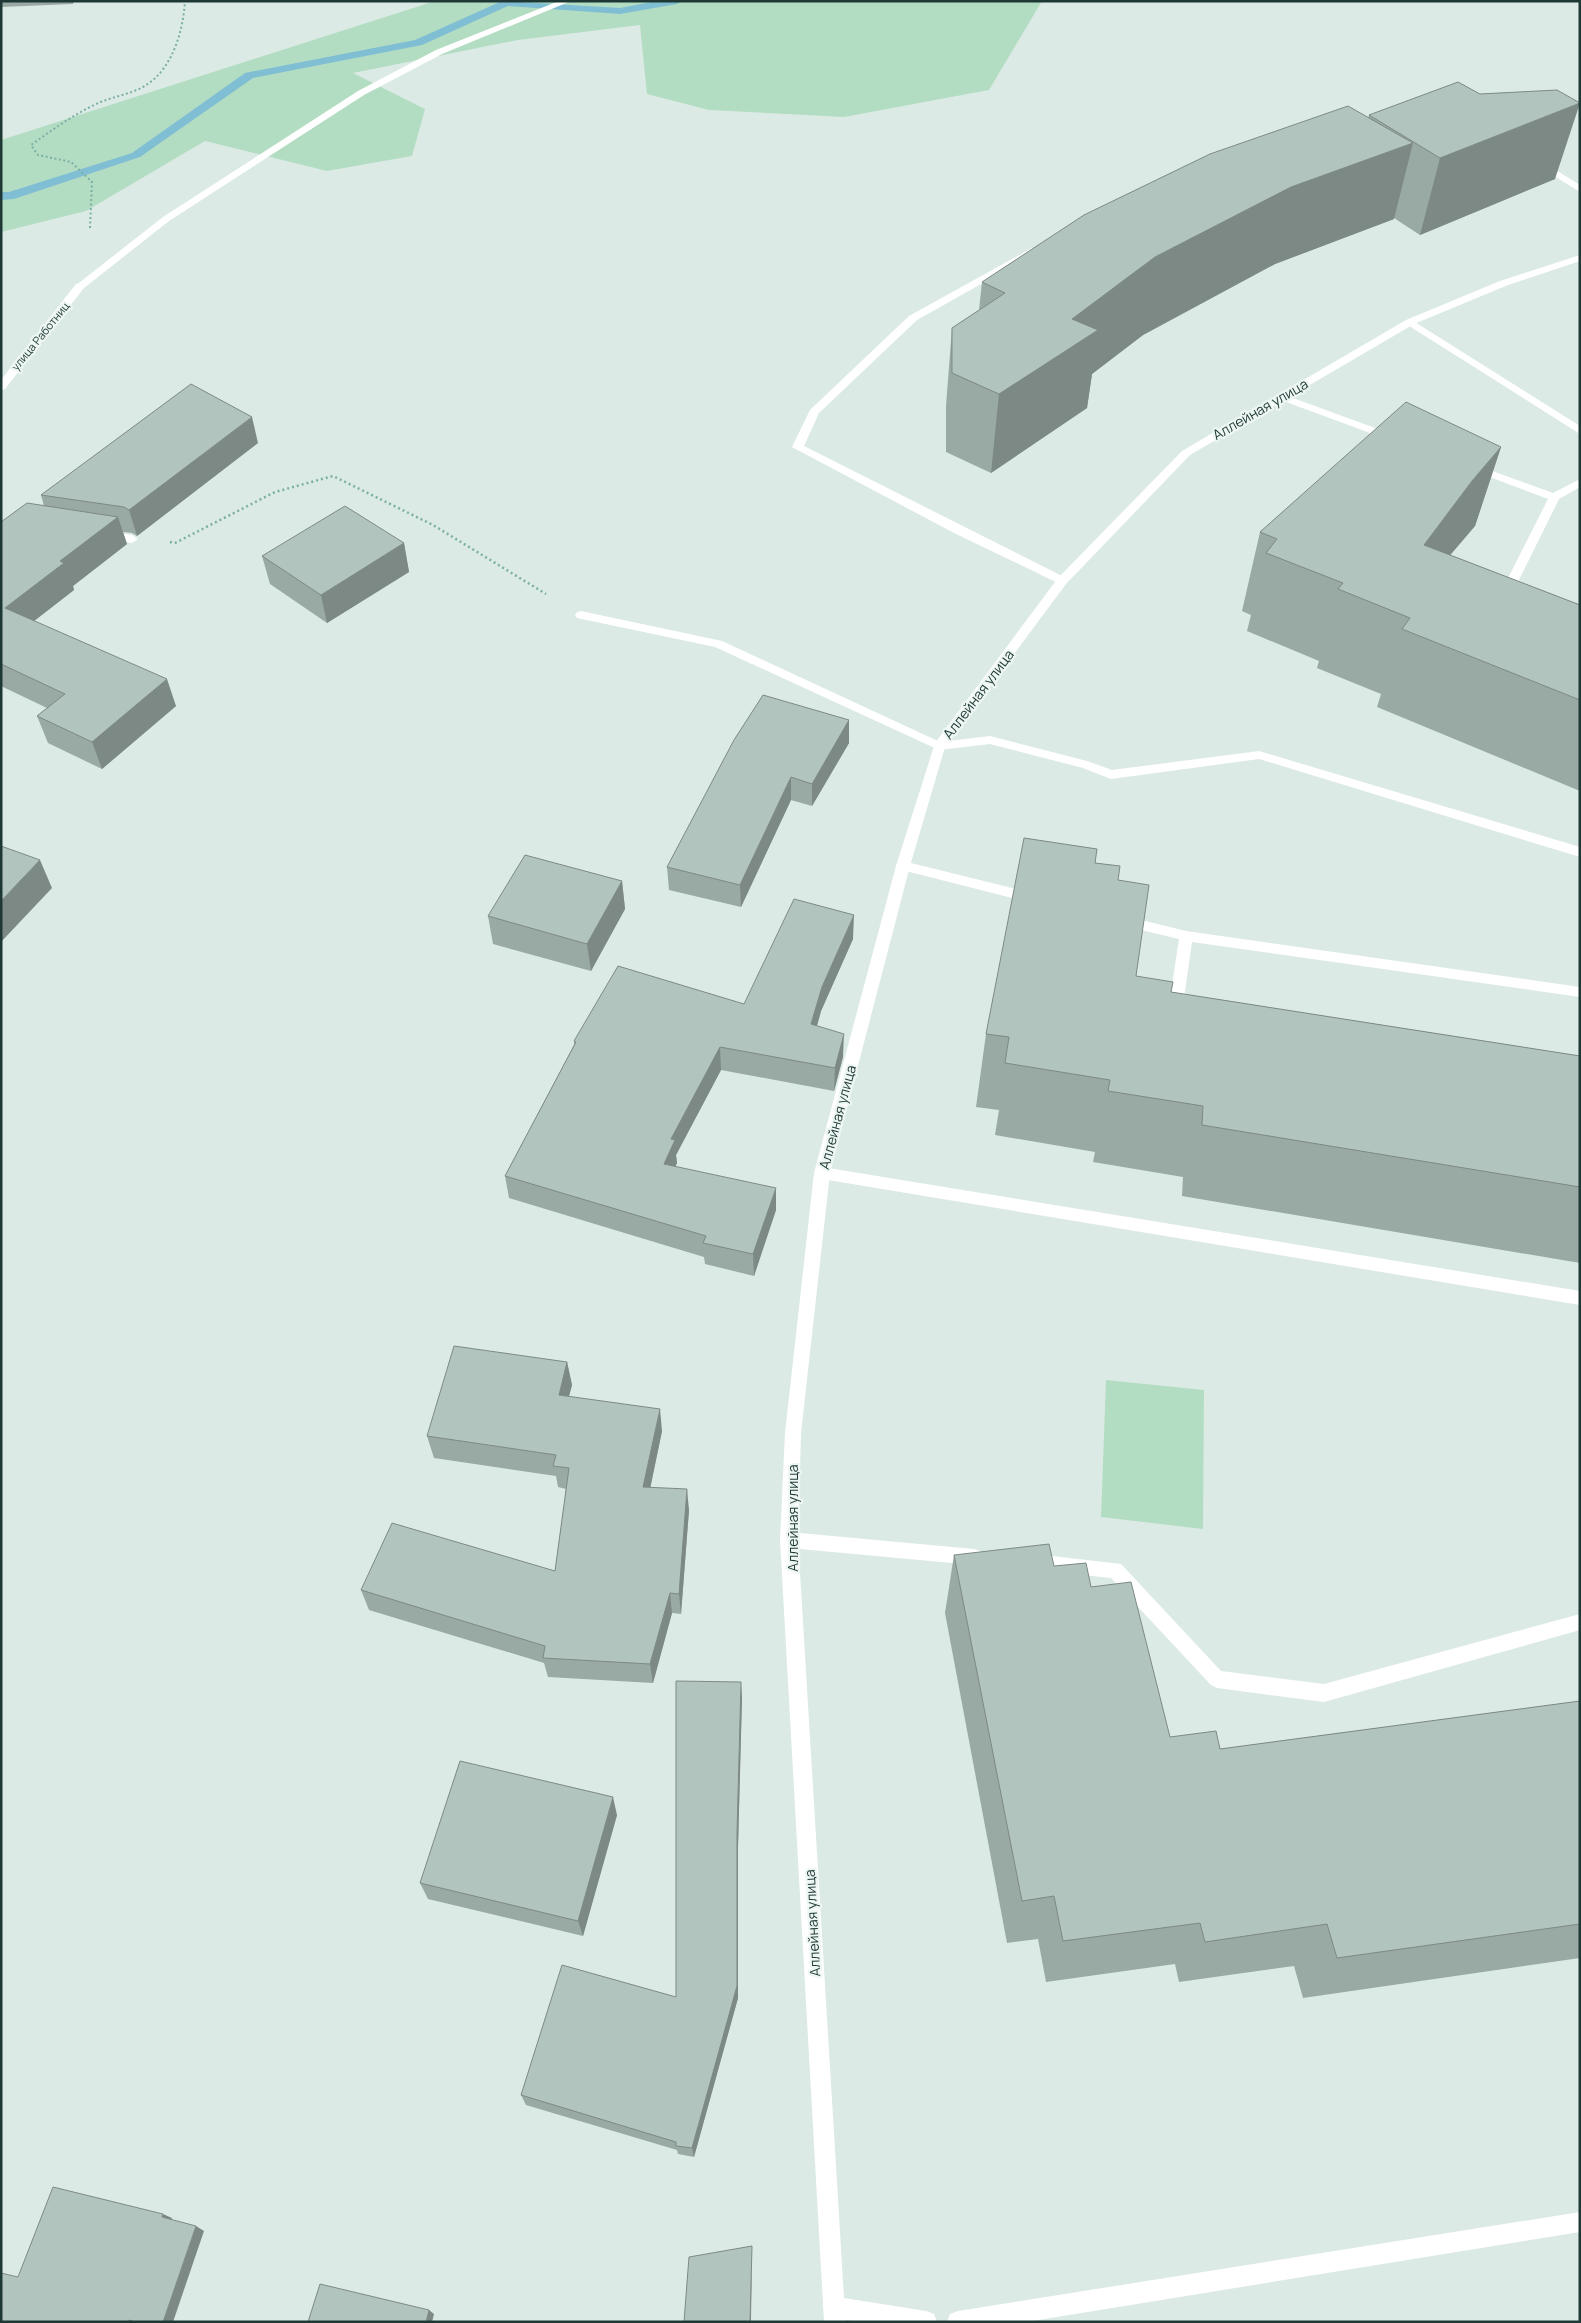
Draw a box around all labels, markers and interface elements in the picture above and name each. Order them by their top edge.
street label: улица Работниц [8,299,72,373]
street label: Аллейная улица [1209,374,1311,444]
street label: Аллейная улица [938,645,1018,743]
street label: Аллейная улица [814,1063,860,1171]
street label: Аллейная улица [783,1464,802,1572]
street label: Аллейная улица [800,1869,824,1977]

